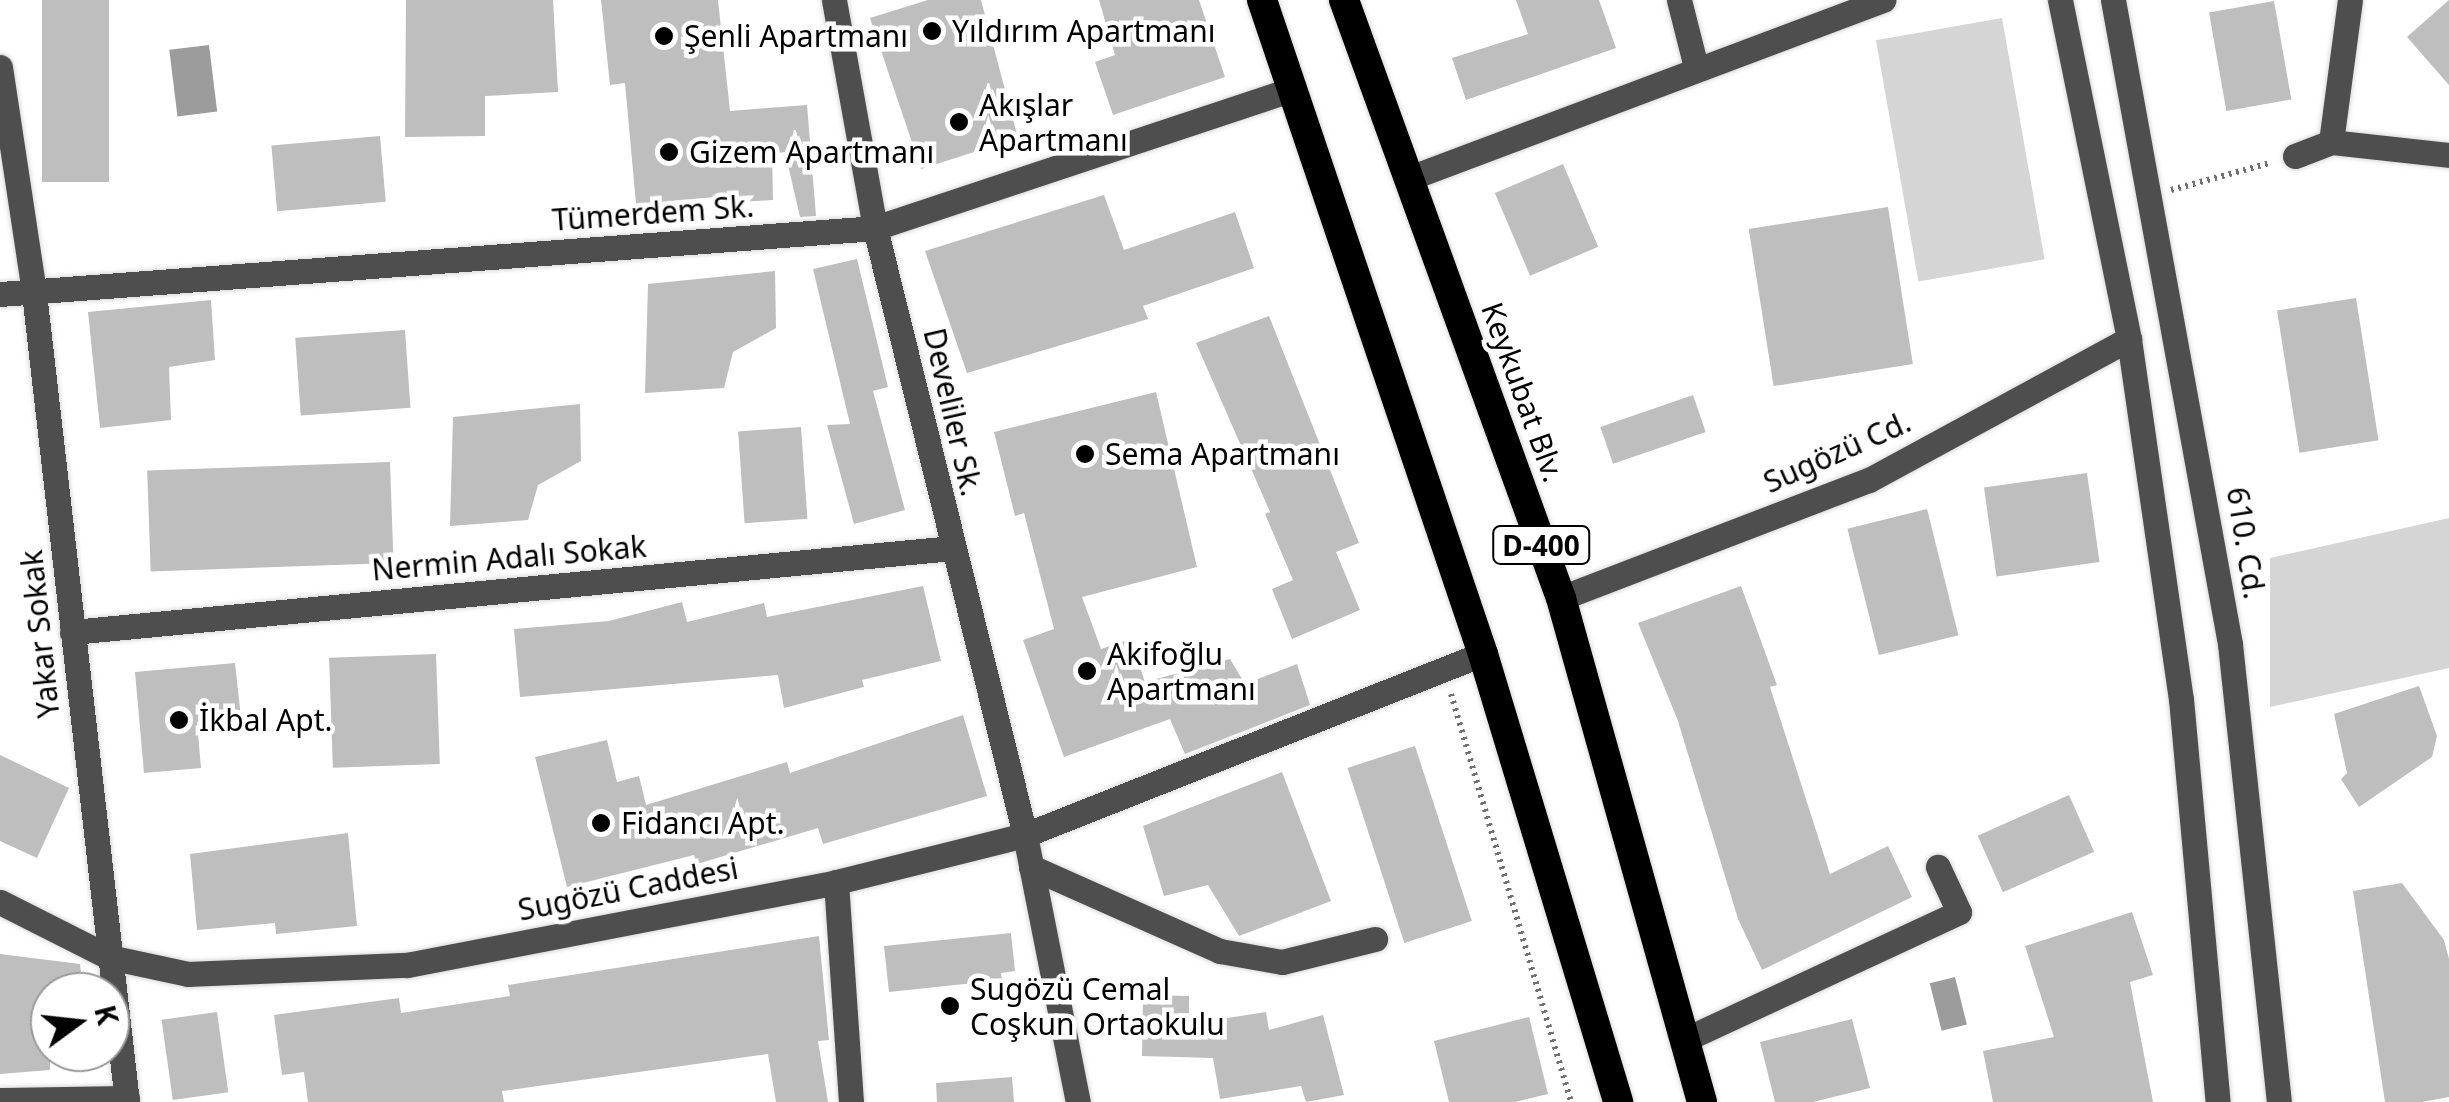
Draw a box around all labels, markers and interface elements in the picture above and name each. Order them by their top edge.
place label: Yıldırım Apartmanı [952,13,1215,49]
place label: Şenli Apartmanı [684,18,908,54]
marker: Yıldırım Apartmanı [921,20,943,42]
marker: Şenli Apartmanı [653,25,675,47]
place label: Akışlar Apartmanı [979,87,1128,158]
marker: Akışlar Apartmanı [948,111,970,133]
place label: Gizem Apartmanı [689,134,934,170]
marker: Gizem Apartmanı [658,141,680,163]
street label: Tümerdem Sk. [551,188,755,238]
street label: Keykubat Blv. [1474,298,1572,486]
street label: Develiler Sk. [916,325,990,499]
street label: Sugözü Cd. [1758,404,1916,500]
place label: Sema Apartmanı [1105,436,1340,472]
marker: Sema Apartmanı [1074,443,1096,465]
street label: 610. Cd. [2219,484,2273,602]
road number: D-400 [1491,522,1591,568]
street label: Nermin Adalı Sokak [370,528,648,588]
street label: Yakar Sokak [13,548,67,720]
place label: Akifoğlu Apartmanı [1107,636,1256,706]
marker: Akifoğlu Apartmanı [1076,660,1098,682]
place label: İkbal Apt. [199,702,332,738]
marker: İkbal Apt. [168,709,190,731]
place label: Fidancı Apt. [621,805,785,841]
marker: Fidancı Apt. [590,812,612,834]
street label: Sugözü Caddesi [515,850,741,928]
place label: Sugözü Cemal Coşkun Ortaokulu [970,971,1225,1042]
north arrow [30,972,130,1072]
marker: Sugözü Cemal Coşkun Ortaokulu [939,995,961,1017]
text: K [86,1001,128,1029]

